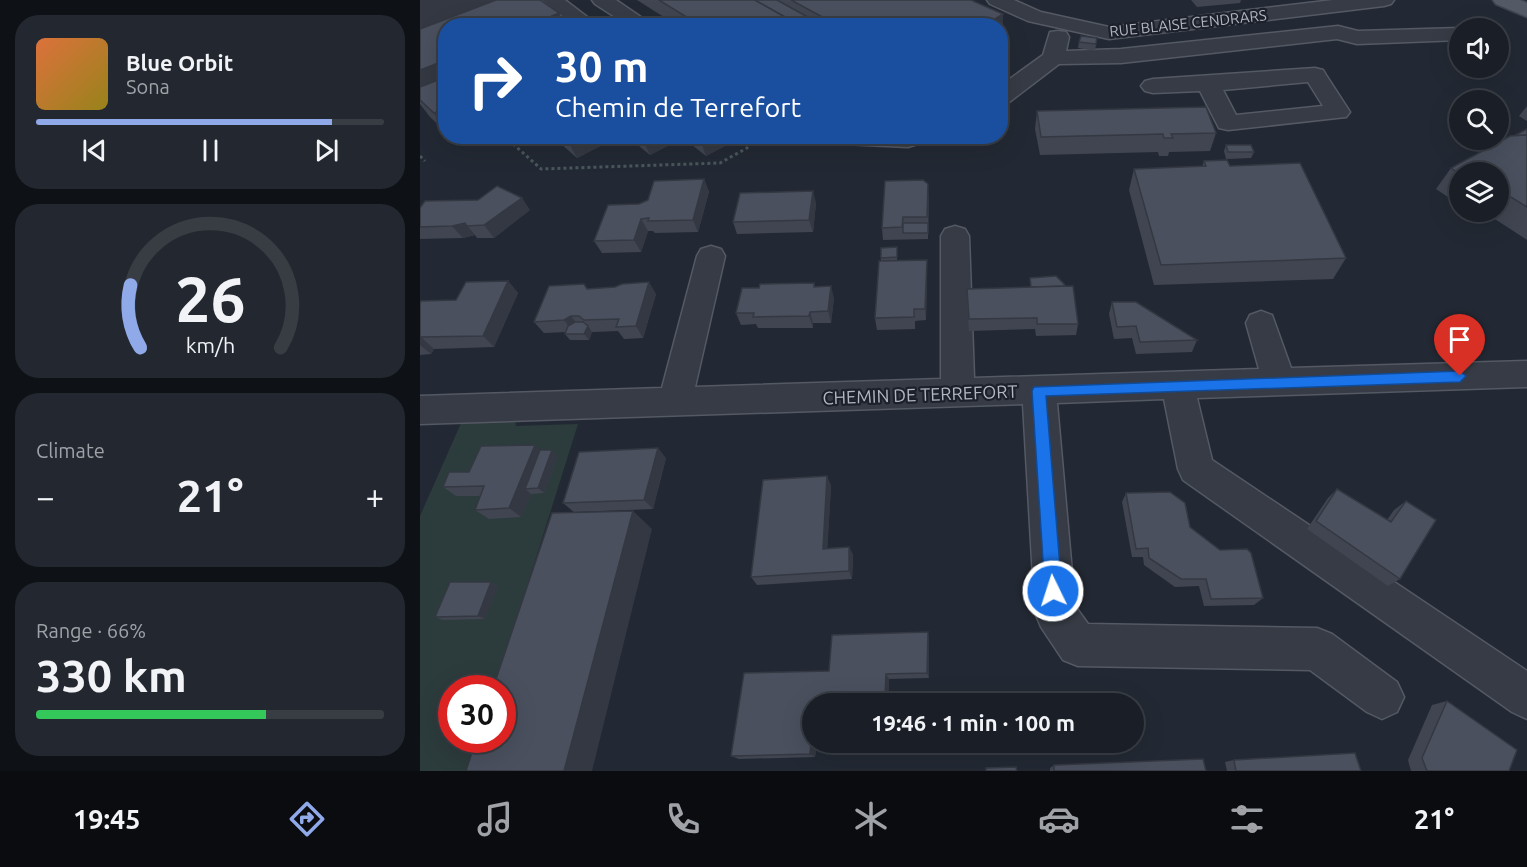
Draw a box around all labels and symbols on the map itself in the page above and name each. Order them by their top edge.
street label: RUE BLAISE CENDRARS [1109,6,1268,40]
pin [1434,314,1485,376]
street label: CHEMIN DE TERREFORT [822,381,1018,407]
position arrow [1021,559,1085,623]
speed limit sign: 30 [438,675,516,753]

